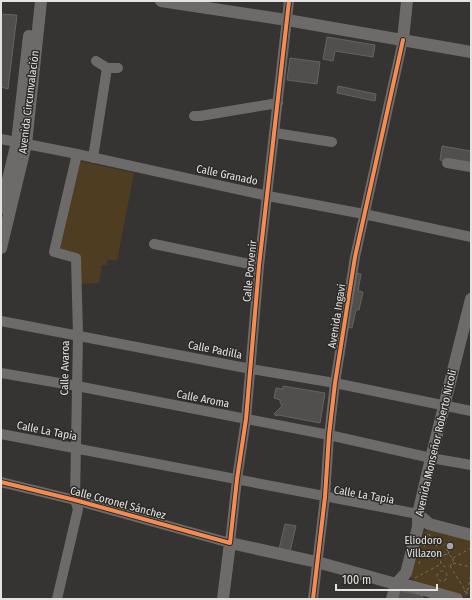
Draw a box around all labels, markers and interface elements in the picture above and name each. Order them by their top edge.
street label: Avenida Circunvalación [16,50,42,154]
street label: Calle Granado [195,162,259,188]
street label: Calle Porvenir [240,239,260,303]
street label: Avenida Ingavi [325,283,349,349]
street label: Calle Padilla [187,338,243,362]
street label: Calle Avaroa [58,340,72,396]
street label: Avenida Monseñor Roberto Nicoli [413,368,459,518]
street label: Calle Aroma [176,388,230,410]
street label: Calle La Tapia [16,419,78,443]
street label: Calle La Tapia [333,483,395,507]
street label: Calle Coronel Sánchez [69,484,168,522]
place label: Eliodoro Villazon [404,534,442,560]
marker: Eliodoro Villazon [445,541,455,551]
scale bar [336,566,437,592]
text: 100 m [342,573,371,587]

